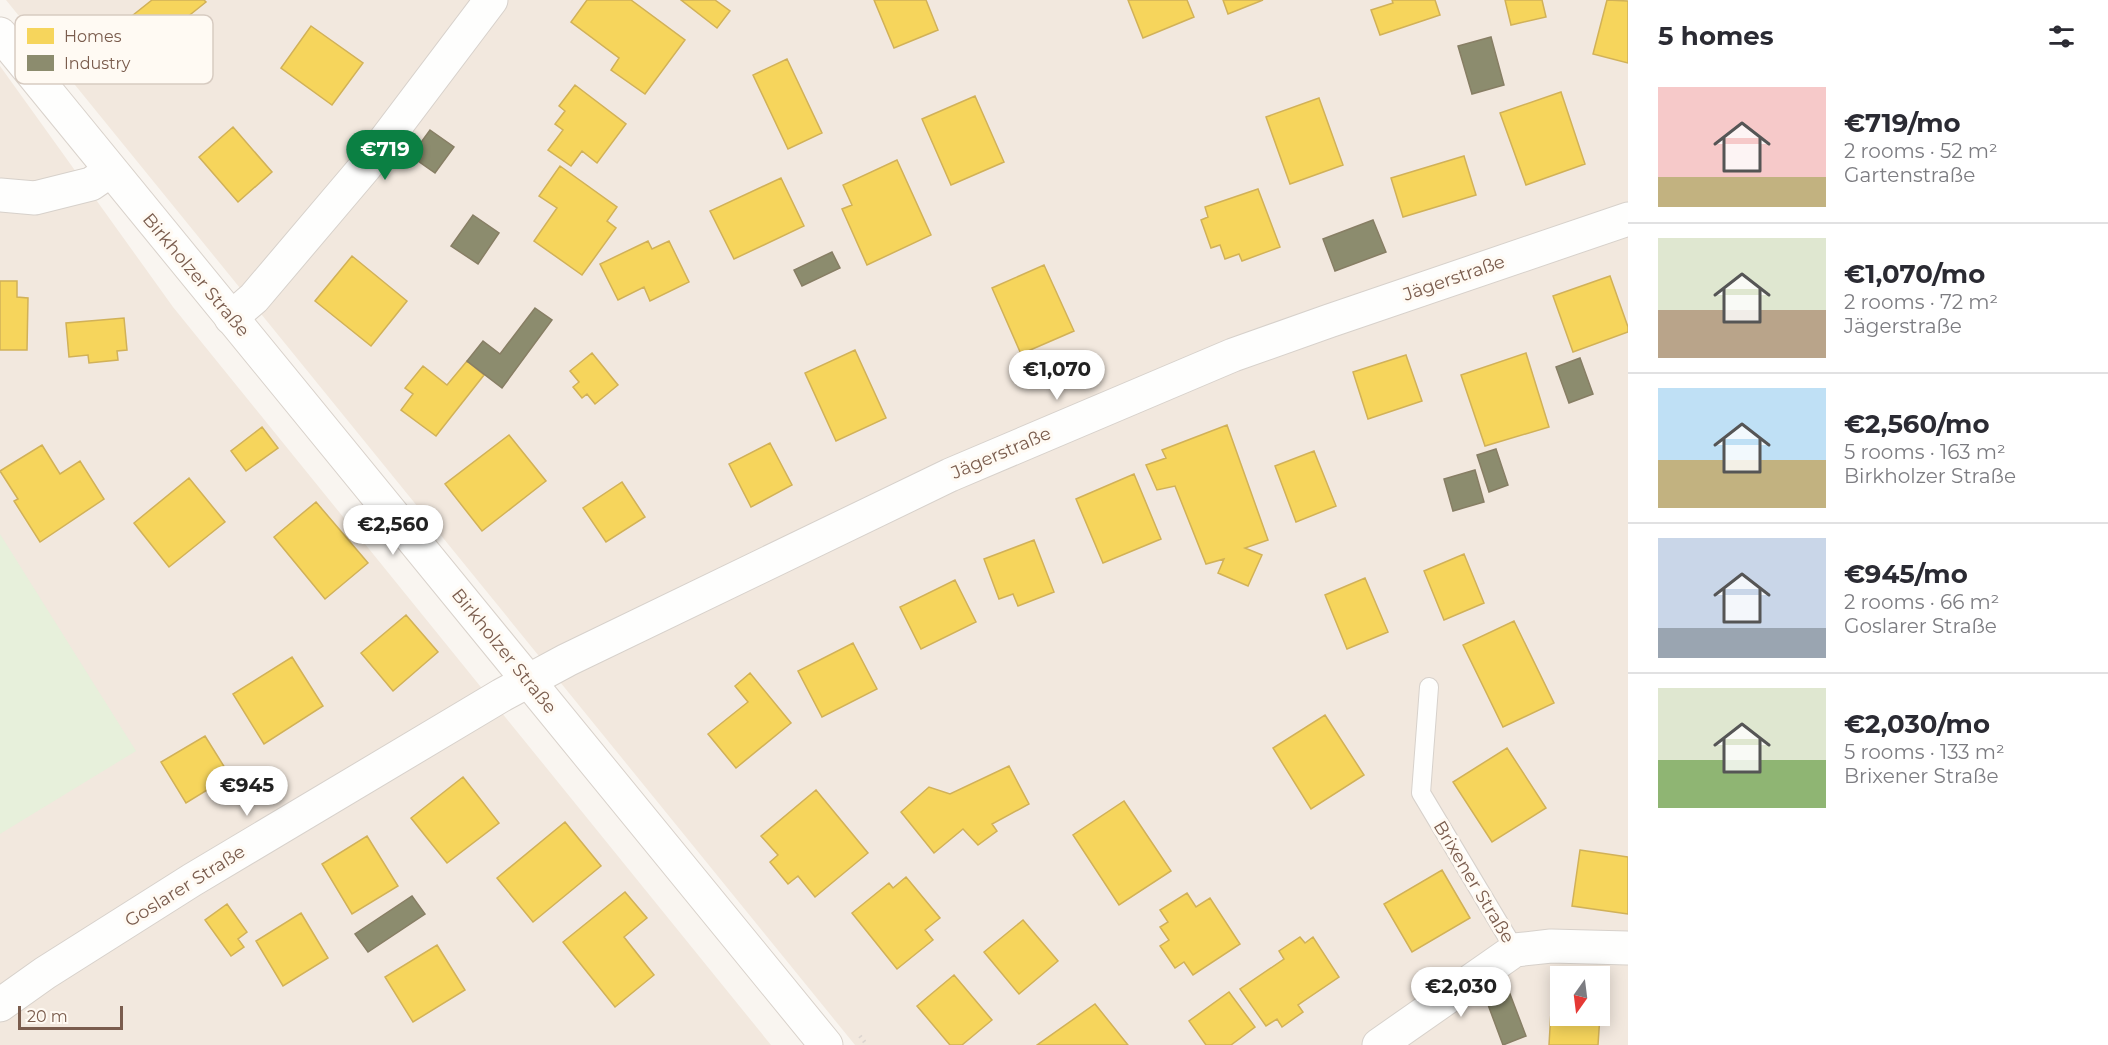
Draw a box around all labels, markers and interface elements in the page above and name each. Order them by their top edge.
legend [15,15,213,84]
text: 5 homes [1658,20,1774,52]
icon: filters [2045,20,2078,53]
text: Homes [64,27,122,46]
text: Industry [64,54,131,73]
text: €719/mo [1844,107,1961,139]
icon: home [1706,111,1778,183]
pin: €719 [349,130,421,181]
text: €719 [360,137,410,161]
text: 2 rooms · 52 m² [1844,139,1998,163]
text: Gartenstraße [1844,163,1975,187]
street label: Birkholzer Straße [138,209,254,341]
street label: Jägerstraße [1399,250,1508,306]
text: €1,070/mo [1844,258,1985,290]
icon: home [1706,262,1778,334]
text: 2 rooms · 72 m² [1844,290,1998,314]
text: Jägerstraße [1844,314,1962,338]
pin: €1,070 [1008,350,1106,401]
text: €1,070 [1023,357,1091,381]
text: €2,560/mo [1844,408,1990,440]
icon: home [1706,412,1778,484]
street label: Jägerstraße [947,422,1054,484]
text: 5 rooms · 163 m² [1844,440,2006,464]
text: Birkholzer Straße [1844,464,2016,488]
pin: €2,560 [344,505,442,556]
text: €2,560 [357,512,429,536]
text: €945/mo [1844,558,1968,590]
icon: home [1706,562,1778,634]
street label: Birkholzer Straße [447,584,561,718]
text: 2 rooms · 66 m² [1844,590,1999,614]
text: Goslarer Straße [1844,614,1997,638]
text: €2,030/mo [1844,708,1990,740]
icon: home [1706,712,1778,784]
text: 5 rooms · 133 m² [1844,740,2005,764]
text: Brixener Straße [1844,764,1998,788]
pin: €945 [211,766,283,817]
text: €945 [220,773,274,797]
street label: Brixener Straße [1429,817,1519,947]
street label: Goslarer Straße [121,840,249,932]
north arrow [1550,966,1610,1026]
map controls [1550,966,1610,1026]
pin: €2,030 [1412,967,1510,1018]
text: €2,030 [1425,974,1497,998]
scale bar [18,1003,123,1030]
text: 20 m [27,1007,68,1026]

